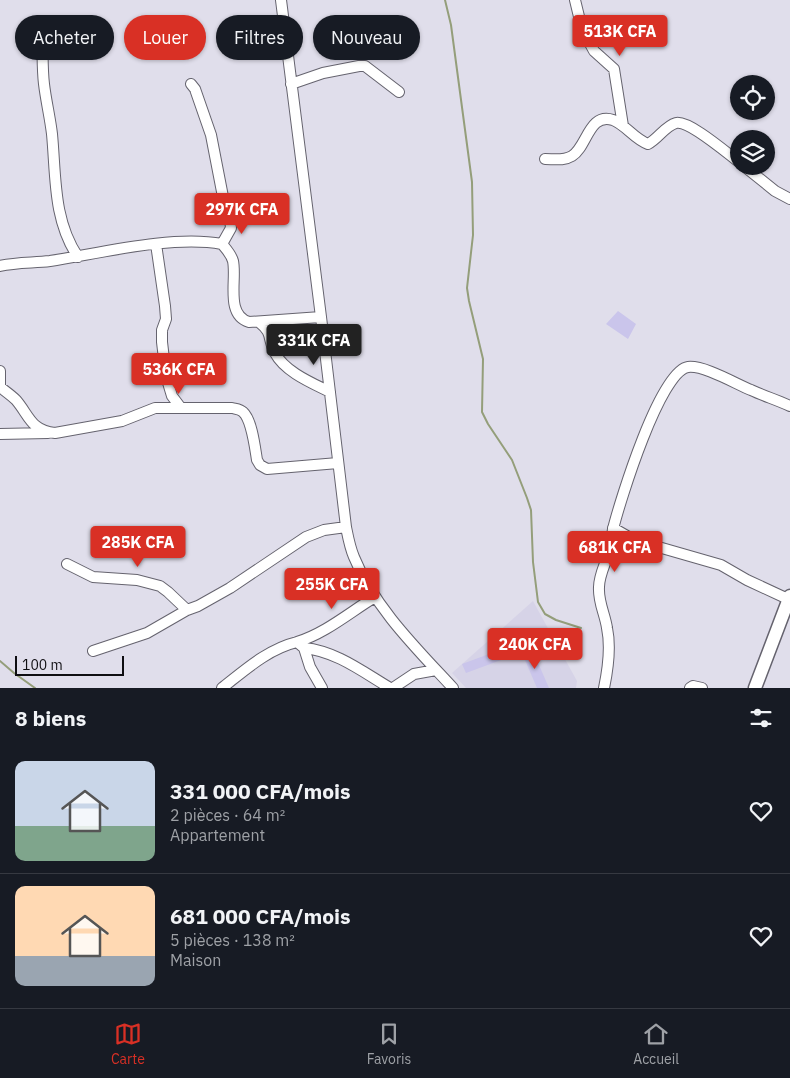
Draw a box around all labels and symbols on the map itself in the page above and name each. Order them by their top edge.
pin: 513K CFA [568,15,672,57]
pin: 297K CFA [190,192,294,235]
pin: 331K CFA [262,324,366,366]
pin: 536K CFA [127,352,231,395]
pin: 285K CFA [86,526,190,568]
pin: 681K CFA [563,530,667,573]
pin: 255K CFA [280,568,384,610]
pin: 240K CFA [483,628,587,670]
scale bar [15,653,124,676]

